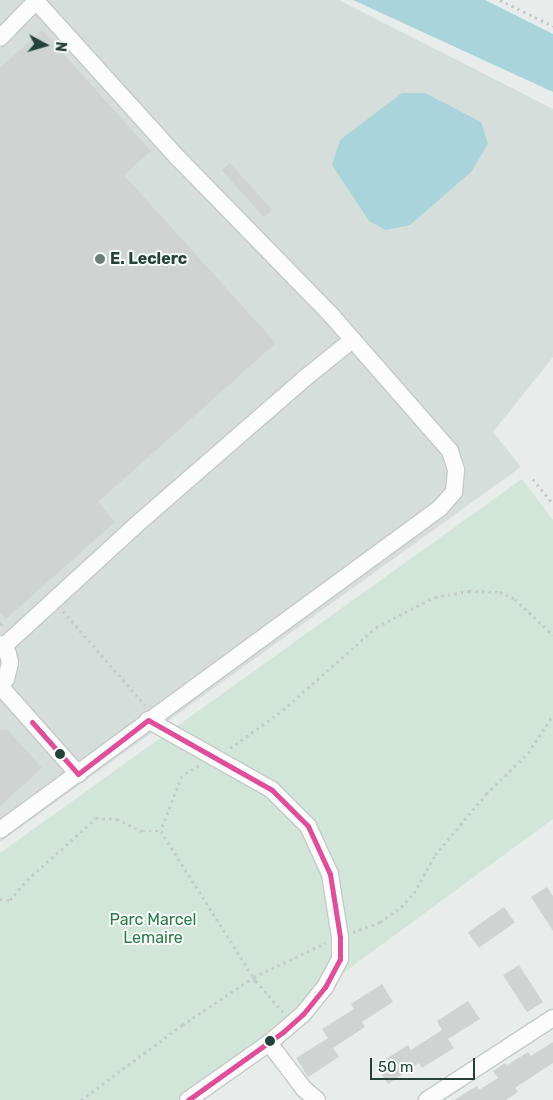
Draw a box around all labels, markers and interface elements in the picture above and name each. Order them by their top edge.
north arrow [20,20,70,70]
text: N [51,41,69,53]
place label: E. Leclerc [110,249,187,269]
marker: E. Leclerc [94,253,106,265]
unlabelled marker [55,749,65,759]
park label: Parc Marcel Lemaire [110,910,196,948]
unlabelled marker [265,1036,275,1046]
scale bar [373,1048,478,1080]
text: 50 m [378,1058,413,1076]

